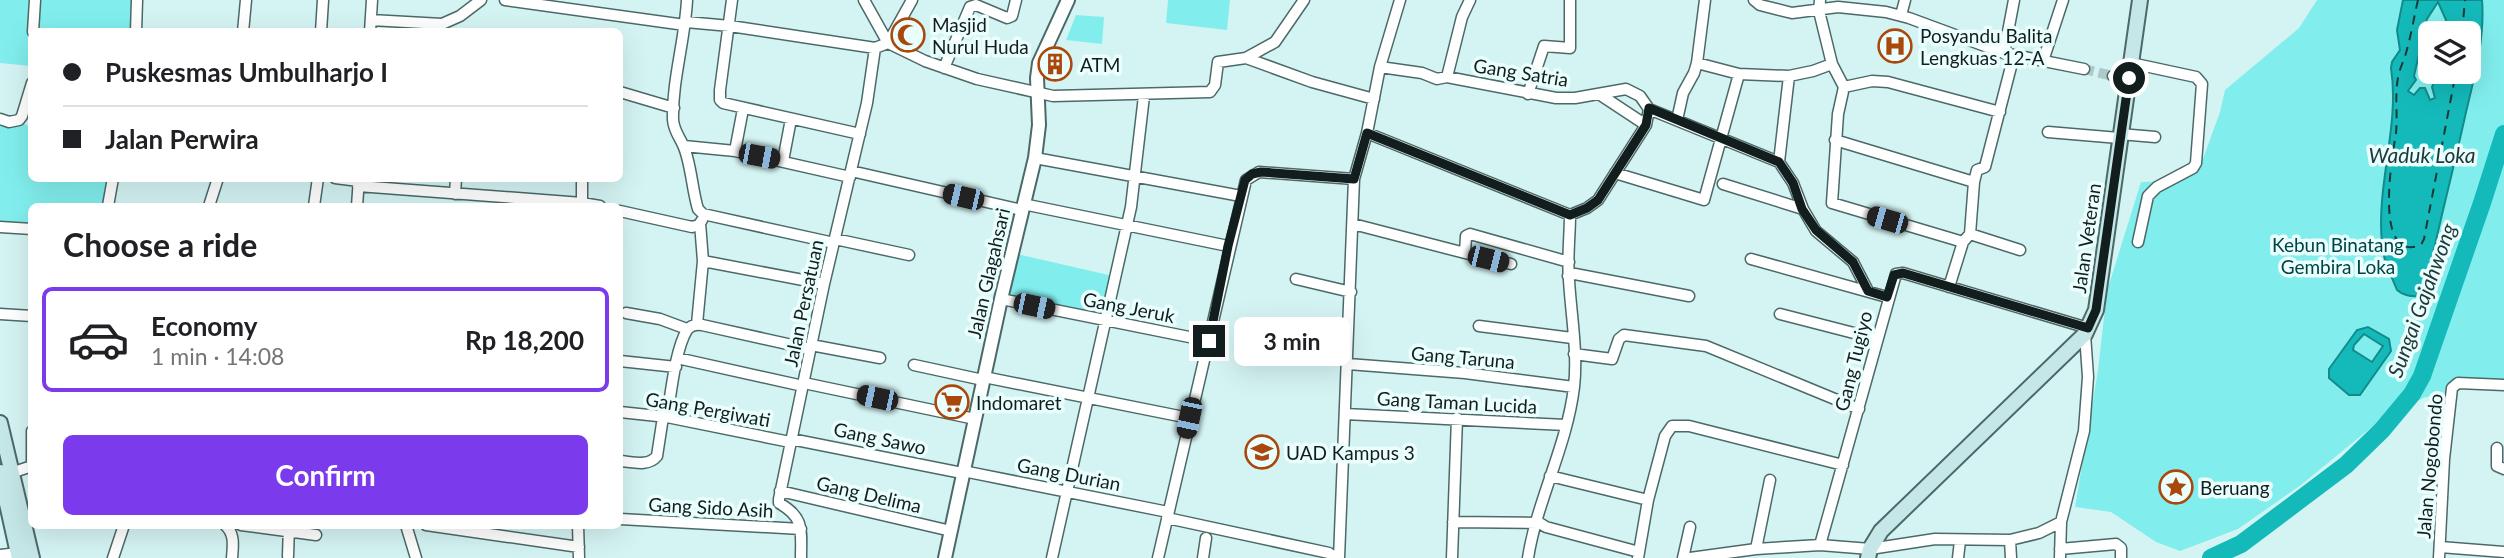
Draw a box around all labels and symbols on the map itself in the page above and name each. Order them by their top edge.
place label: Masjid Nurul Huda [932,13,1029,58]
mosque icon: Masjid Nurul Huda [889,16,927,54]
place label: Posyandu Balita Lengkuas 12-A [1920,24,2052,69]
hospital icon: Posyandu Balita Lengkuas 12-A [1876,27,1914,65]
building icon: ATM [1036,45,1074,83]
place label: ATM [1080,53,1120,76]
street label: Gang Satria [1472,53,1570,91]
route start [2113,62,2145,94]
car [737,142,782,170]
water label: Waduk Loka [2368,142,2476,167]
car [941,182,986,212]
street label: Jalan Veteran [2067,182,2105,294]
car [1864,204,1911,236]
street label: Jalan Glagahsari [962,205,1014,341]
water label: Sungai Gajahwong [2382,219,2461,380]
park label: Kebun Binatang Gembira Loka [2272,233,2404,278]
street label: Jalan Persatuan [778,237,828,369]
car [1466,244,1511,274]
street label: Gang Jeruk [1081,287,1177,327]
car [1012,291,1057,321]
street label: Gang Tugiyo [1829,308,1877,414]
callout: 3 min [1234,316,1349,366]
route end [1193,325,1225,357]
street label: Gang Taruna [1410,341,1516,373]
car [855,383,900,413]
supermarket icon: Indomaret [933,383,971,421]
street label: Gang Taman Lucida [1376,386,1538,418]
street label: Gang Pergiwati [644,387,772,431]
place label: Indomaret [976,391,1062,414]
street label: Jalan Nogobondo [2411,393,2447,539]
car [1175,395,1204,441]
street label: Gang Sawo [832,417,928,459]
school or university icon: UAD Kampus 3 [1243,433,1281,471]
place label: UAD Kampus 3 [1286,441,1415,464]
street label: Gang Durian [1015,453,1123,495]
place icon: Beruang [2157,468,2195,506]
street label: Gang Delima [814,471,924,517]
place label: Beruang [2200,476,2270,499]
street label: Gang Sido Asih [648,492,774,522]

